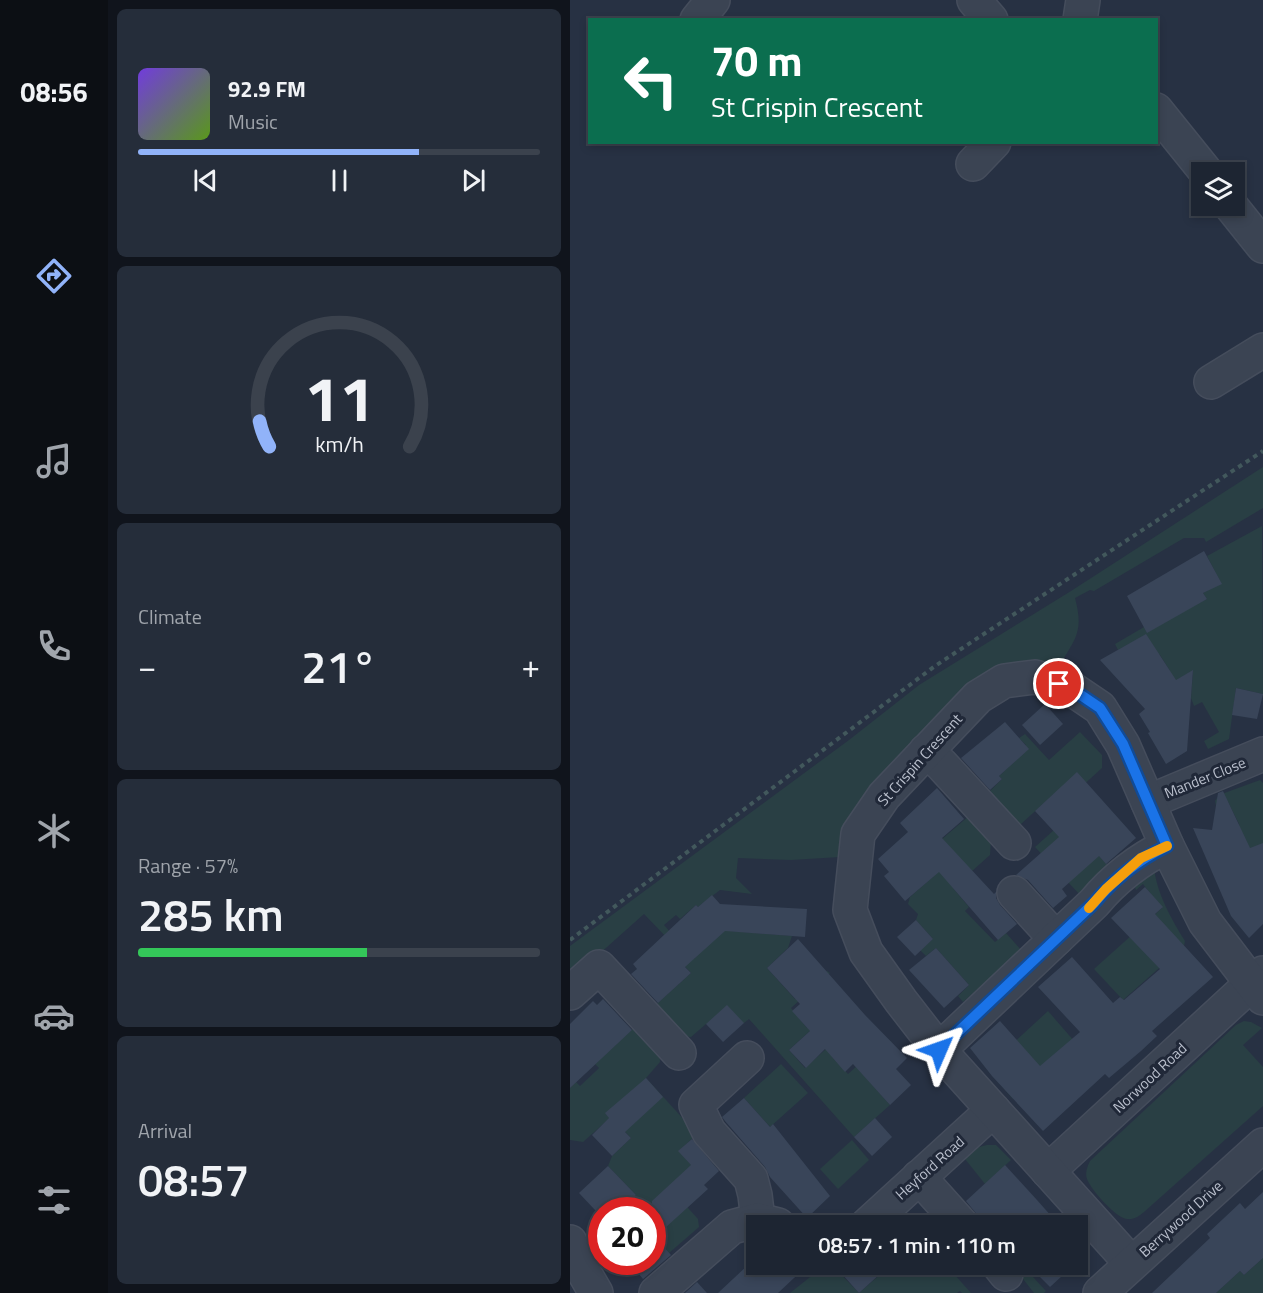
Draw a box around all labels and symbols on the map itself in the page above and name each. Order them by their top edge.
pin [1033,658,1084,709]
street label: St Crispin Crescent [872,708,968,811]
street label: Mander Close [1161,751,1249,804]
position arrow [907,1018,971,1082]
street label: Norwood Road [1107,1037,1192,1118]
street label: Heyford Road [890,1130,969,1205]
street label: Berrywood Drive [1134,1175,1228,1263]
speed limit sign: 20 [588,1197,666,1275]

